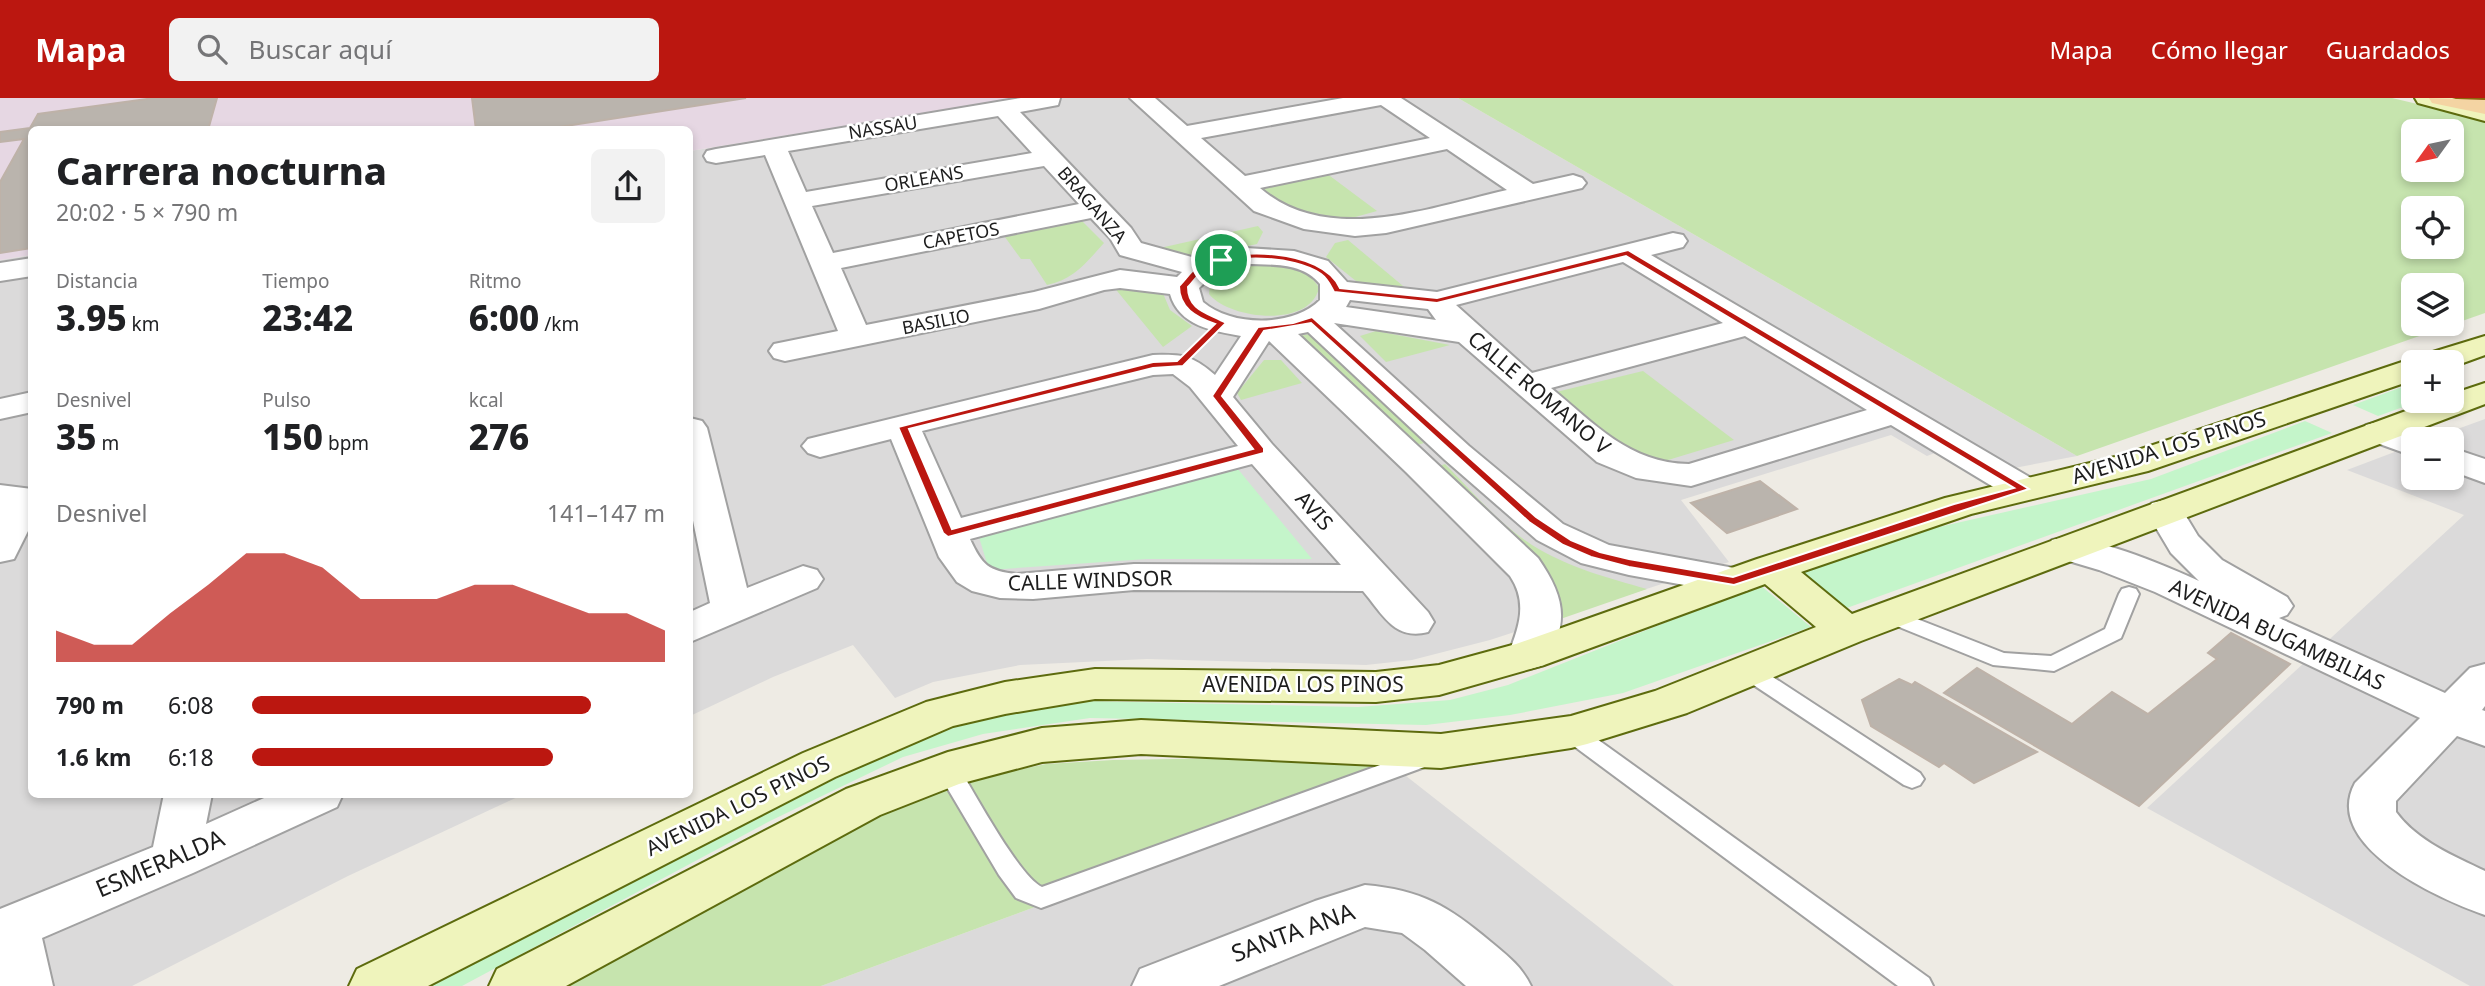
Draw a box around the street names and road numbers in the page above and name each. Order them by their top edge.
street label: NASSAU [847,110,919,144]
street label: ORLEANS [882,159,965,197]
street label: BRAGANZA [1053,161,1133,248]
street label: CAPETOS [921,216,1001,254]
street label: BASILIO [900,303,972,339]
street label: CALLE ROMANO V [1462,324,1617,460]
street label: AVENIDA LOS PINOS [2068,404,2269,490]
street label: AVIS [1290,485,1340,536]
street label: CALLE WINDSOR [1007,563,1173,597]
street label: AVENIDA BUGAMBILIAS [2165,572,2390,696]
street label: AVENIDA LOS PINOS [1202,670,1404,698]
street label: AVENIDA LOS PINOS [641,748,834,862]
street label: ESMERALDA [90,820,229,905]
street label: SANTA ANA [1226,894,1359,969]

